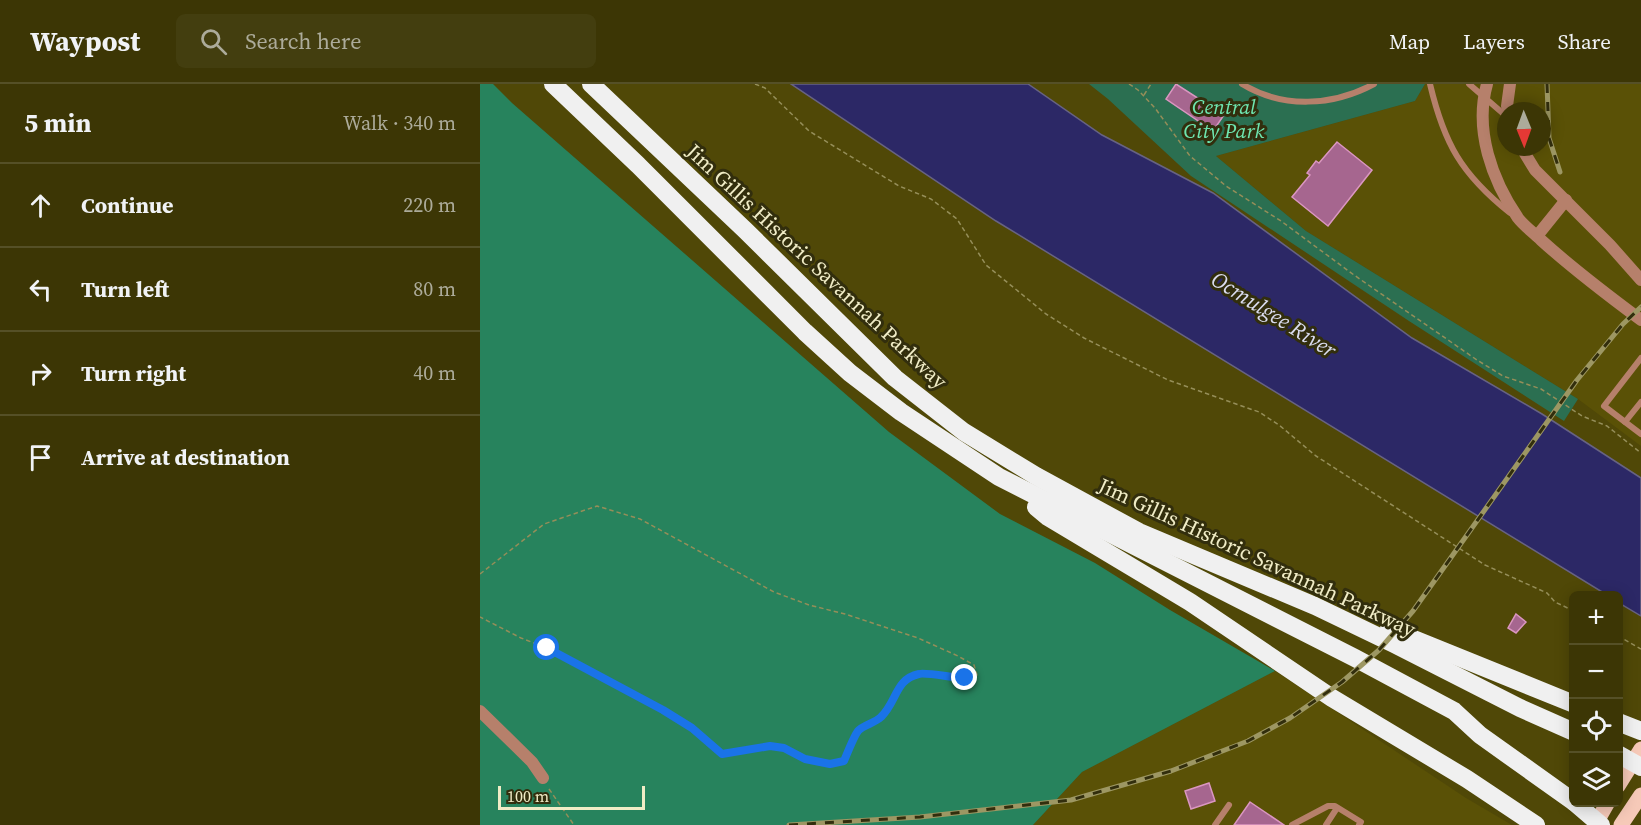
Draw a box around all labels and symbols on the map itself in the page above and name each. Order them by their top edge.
park label: Central City Park [1184,92,1265,145]
north arrow [1497,102,1551,156]
street label: Jim Gillis Historic Savannah Parkway [679,136,954,395]
water label: Ocmulgee River [1206,264,1343,365]
street label: Jim Gillis Historic Savannah Parkway [1093,470,1421,644]
route start [533,634,559,660]
route end [951,664,977,690]
scale bar [498,783,645,810]

